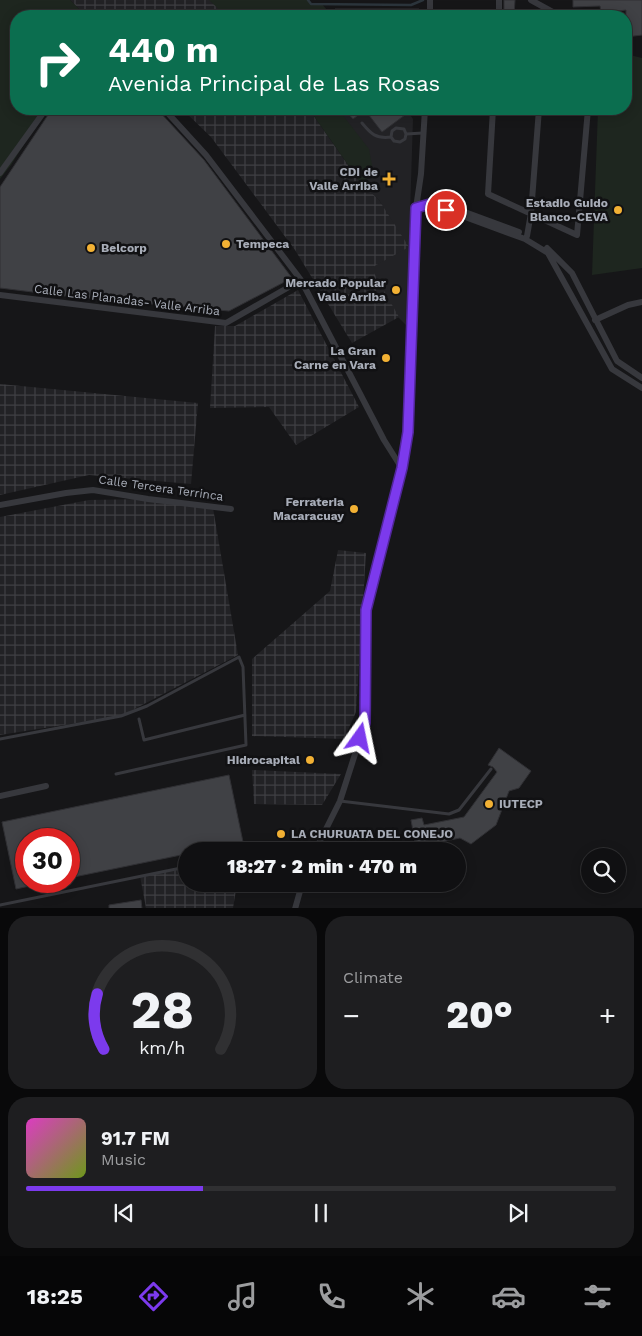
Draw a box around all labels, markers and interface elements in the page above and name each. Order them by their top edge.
text: 440 m [108,29,219,71]
icon: right [25,30,90,95]
text: Avenida Principal de Las Rosas [108,71,440,96]
place label: CDI de Valle Arriba [309,165,378,193]
marker: CDI de Valle Arriba [382,172,396,186]
pin [425,189,467,231]
icon: arrive [432,196,460,224]
place label: Estadio Guido Blanco-CEVA [526,196,609,224]
marker: Estadio Guido Blanco-CEVA [612,204,624,216]
place label: Tempeca [236,237,289,251]
marker: Tempeca [220,238,232,250]
place label: Belcorp [101,241,147,255]
marker: Belcorp [85,242,97,254]
place label: Mercado Popular Valle Arriba [285,276,387,304]
street label: Calle Las Planadas- Valle Arriba [33,282,221,318]
marker: Mercado Popular Valle Arriba [390,284,402,296]
place label: La Gran Carne en Vara [294,344,376,372]
marker: La Gran Carne en Vara [380,352,392,364]
street label: Calle Tercera Terrinca [98,472,225,504]
place label: Ferrateria Macaracuay [273,495,344,523]
marker: Ferrateria Macaracuay [348,503,360,515]
position arrow [333,711,385,763]
place label: Hidrocapital [227,753,300,767]
marker: Hidrocapital [304,754,316,766]
place label: IUTECP [499,797,543,811]
marker: IUTECP [483,798,495,810]
place label: LA CHURUATA DEL CONEJO [291,827,453,841]
speed limit sign: 30 [15,828,80,893]
marker: LA CHURUATA DEL CONEJO [275,828,287,840]
map controls [581,848,626,893]
button: search [581,848,626,893]
text: 18:27 · 2 min · 470 m [227,855,417,878]
text: Climate [343,968,403,987]
text: 28 [131,980,194,1041]
text: 20° [446,993,513,1037]
text: − [343,999,360,1032]
text: + [599,999,616,1032]
text: km/h [139,1037,186,1058]
text: 91.7 FM [101,1127,170,1150]
text: Music [101,1150,146,1169]
icon: previous [110,1199,138,1227]
icon: pause [307,1199,335,1227]
icon: next [504,1199,532,1227]
icon: directions [136,1279,171,1314]
icon: music [225,1279,260,1314]
icon: phone [314,1279,349,1314]
icon: climate [403,1279,438,1314]
icon: car [491,1279,526,1314]
icon: filters [580,1279,615,1314]
text: 18:25 [27,1284,83,1309]

